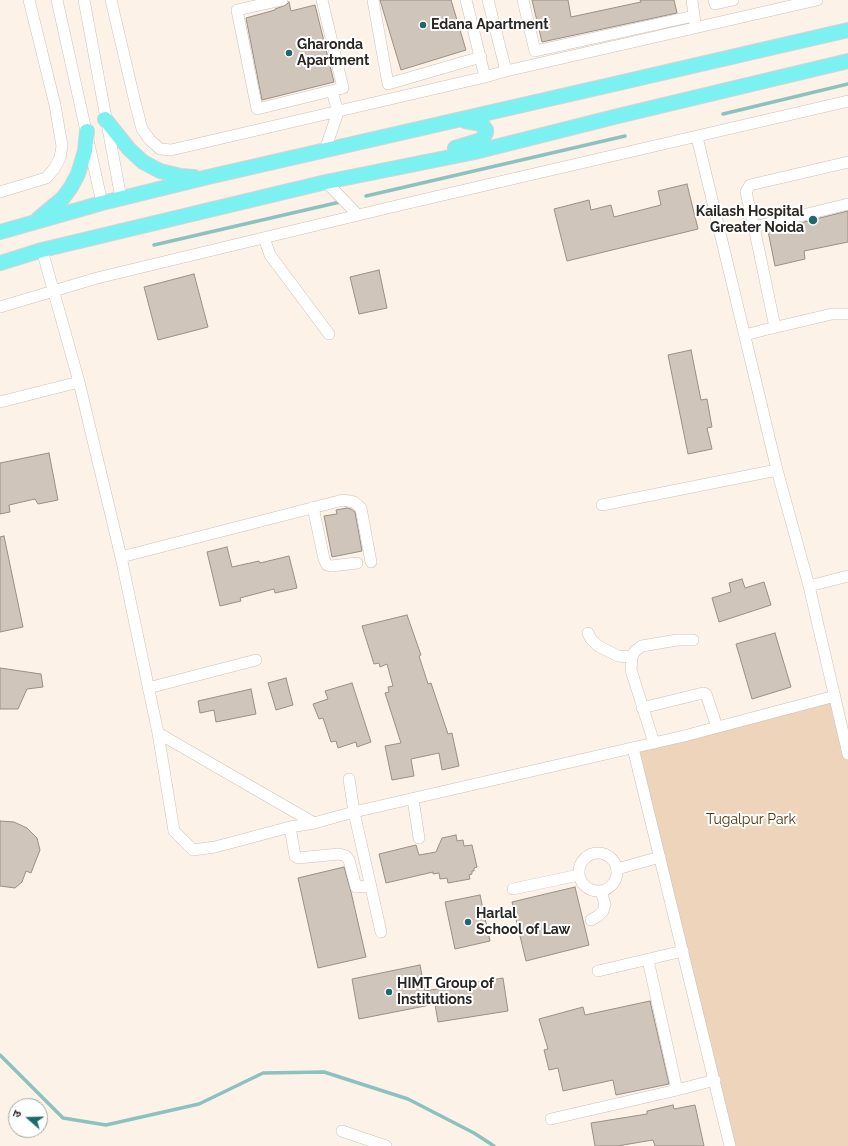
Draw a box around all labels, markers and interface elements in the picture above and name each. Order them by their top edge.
place label: Edana Apartment [431,17,549,33]
marker: Edana Apartment [418,20,428,30]
place label: Gharonda Apartment [297,37,369,70]
marker: Gharonda Apartment [284,48,294,58]
place label: Kailash Hospital Greater Noida [696,204,804,236]
marker: Kailash Hospital Greater Noida [807,214,819,226]
park label: Tugalpur Park [706,812,796,828]
place label: Harlal School of Law [476,906,570,938]
marker: Harlal School of Law [463,917,473,927]
place label: HIMT Group of Institutions [397,976,494,1008]
marker: HIMT Group of Institutions [384,987,394,997]
north arrow [8,1098,48,1138]
text: उ [10,1109,24,1119]

